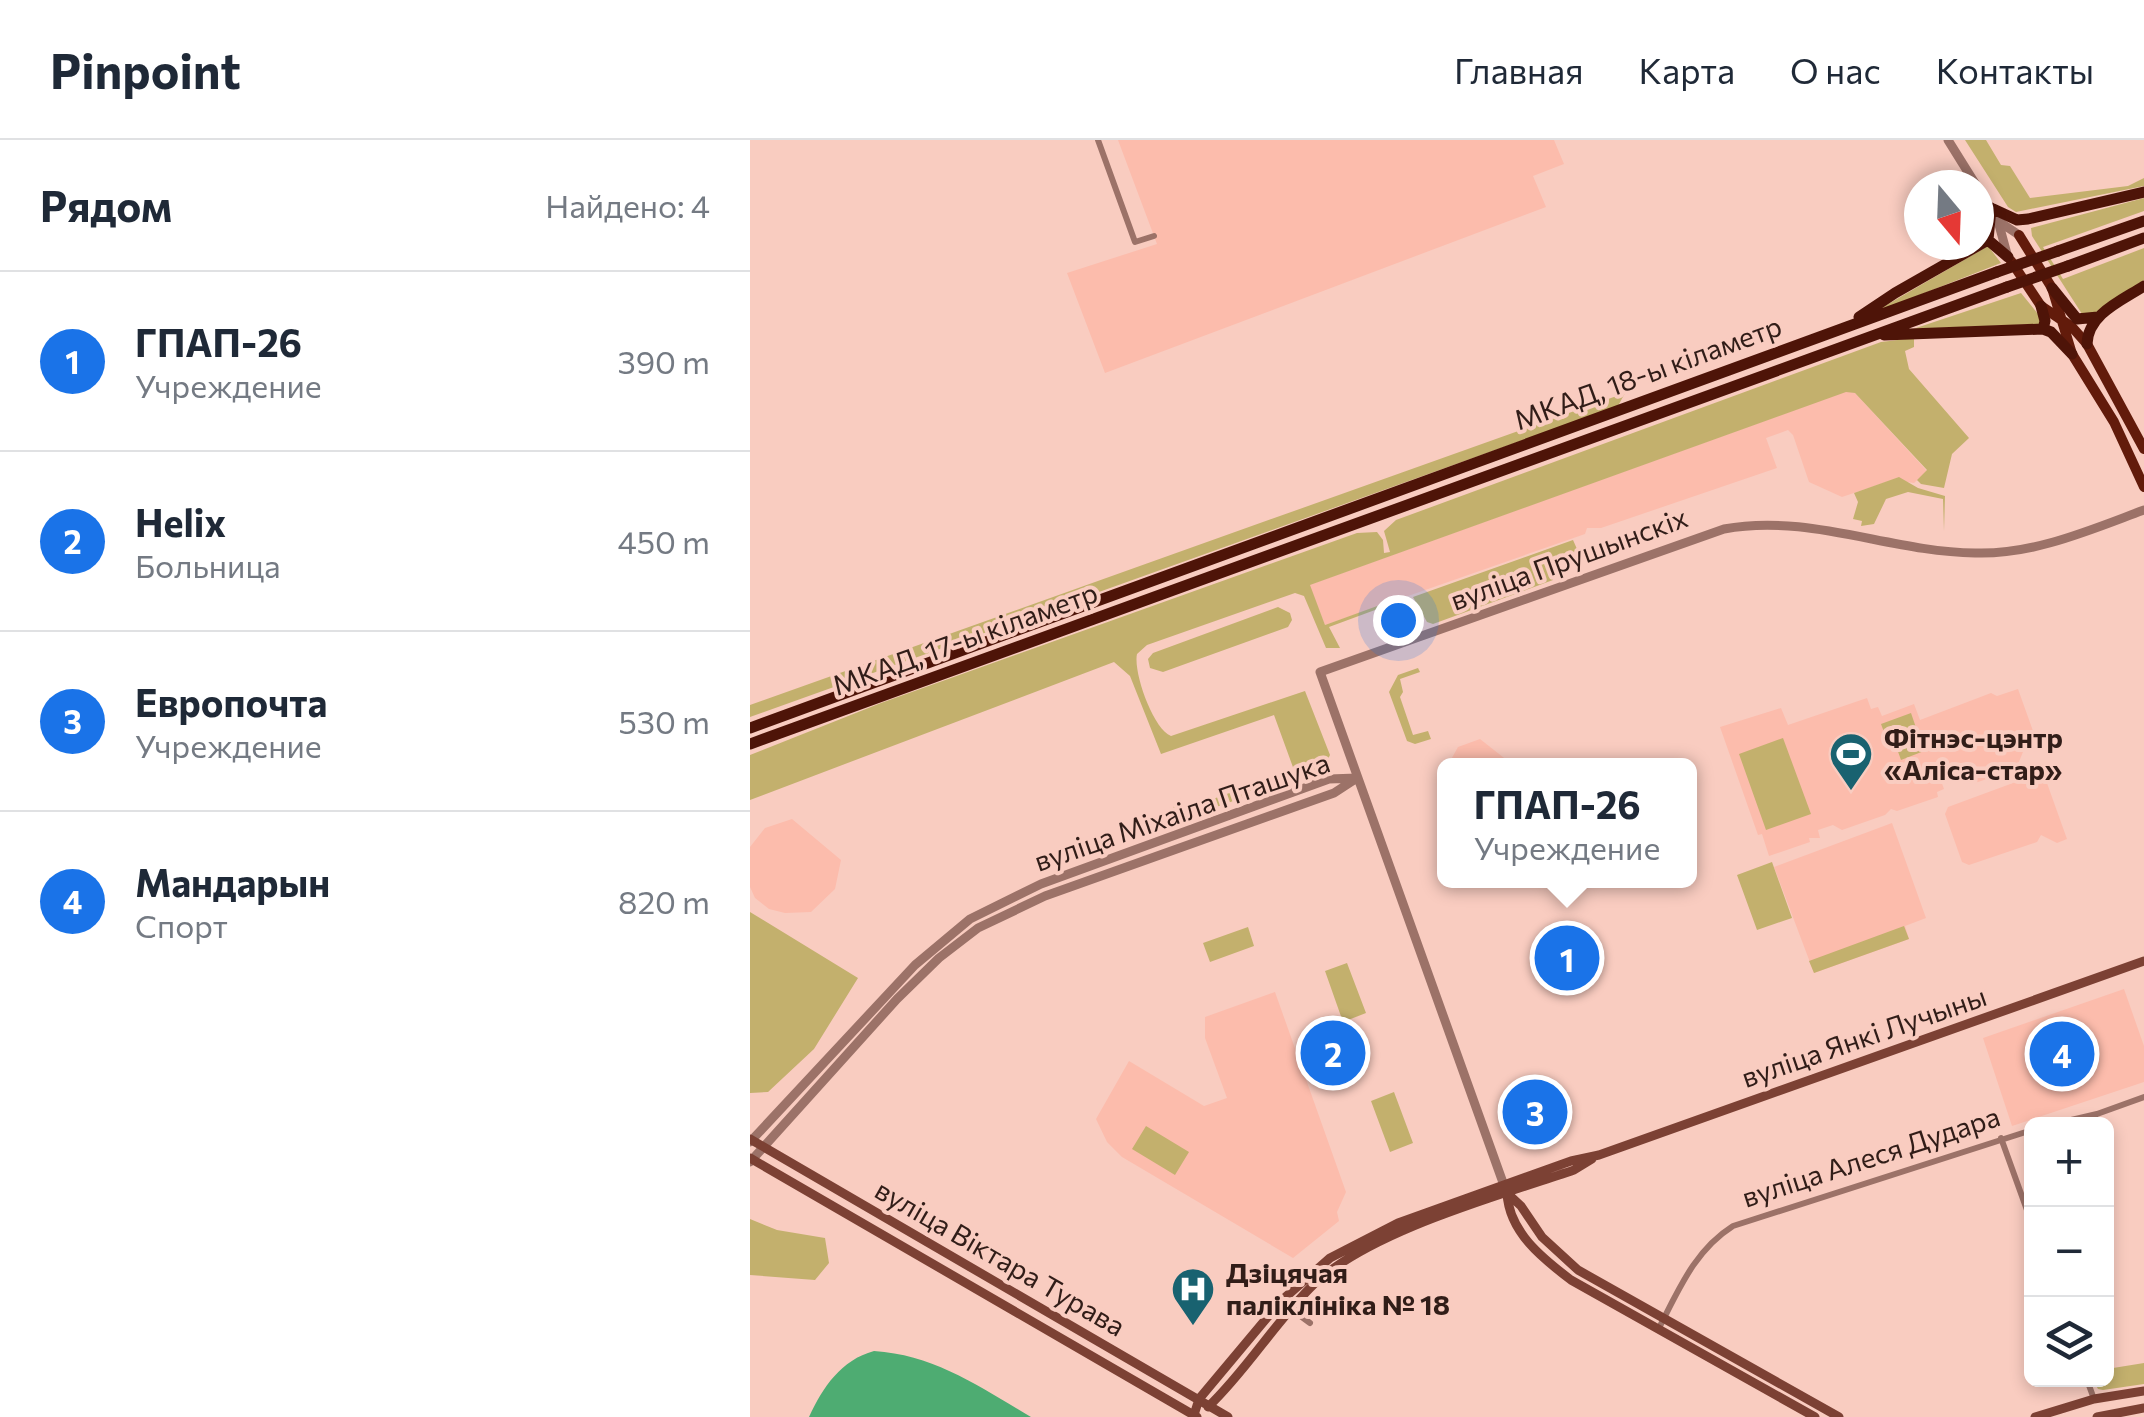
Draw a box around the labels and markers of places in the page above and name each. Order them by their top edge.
place label: Фітнэс-цэнтр «Аліса-стар» [1884,720,2063,786]
sports icon: Фітнэс-цэнтр «Аліса-стар» [1828,731,1874,792]
pin: 1 [1534,920,1600,996]
pin: 2 [1300,1016,1366,1090]
pin: 4 [2030,1016,2094,1092]
pin: 3 [1502,1074,1568,1150]
place label: Дзіцячая паліклініка № 18 [1226,1255,1450,1321]
hospital icon: Дзіцячая паліклініка № 18 [1170,1266,1216,1327]

